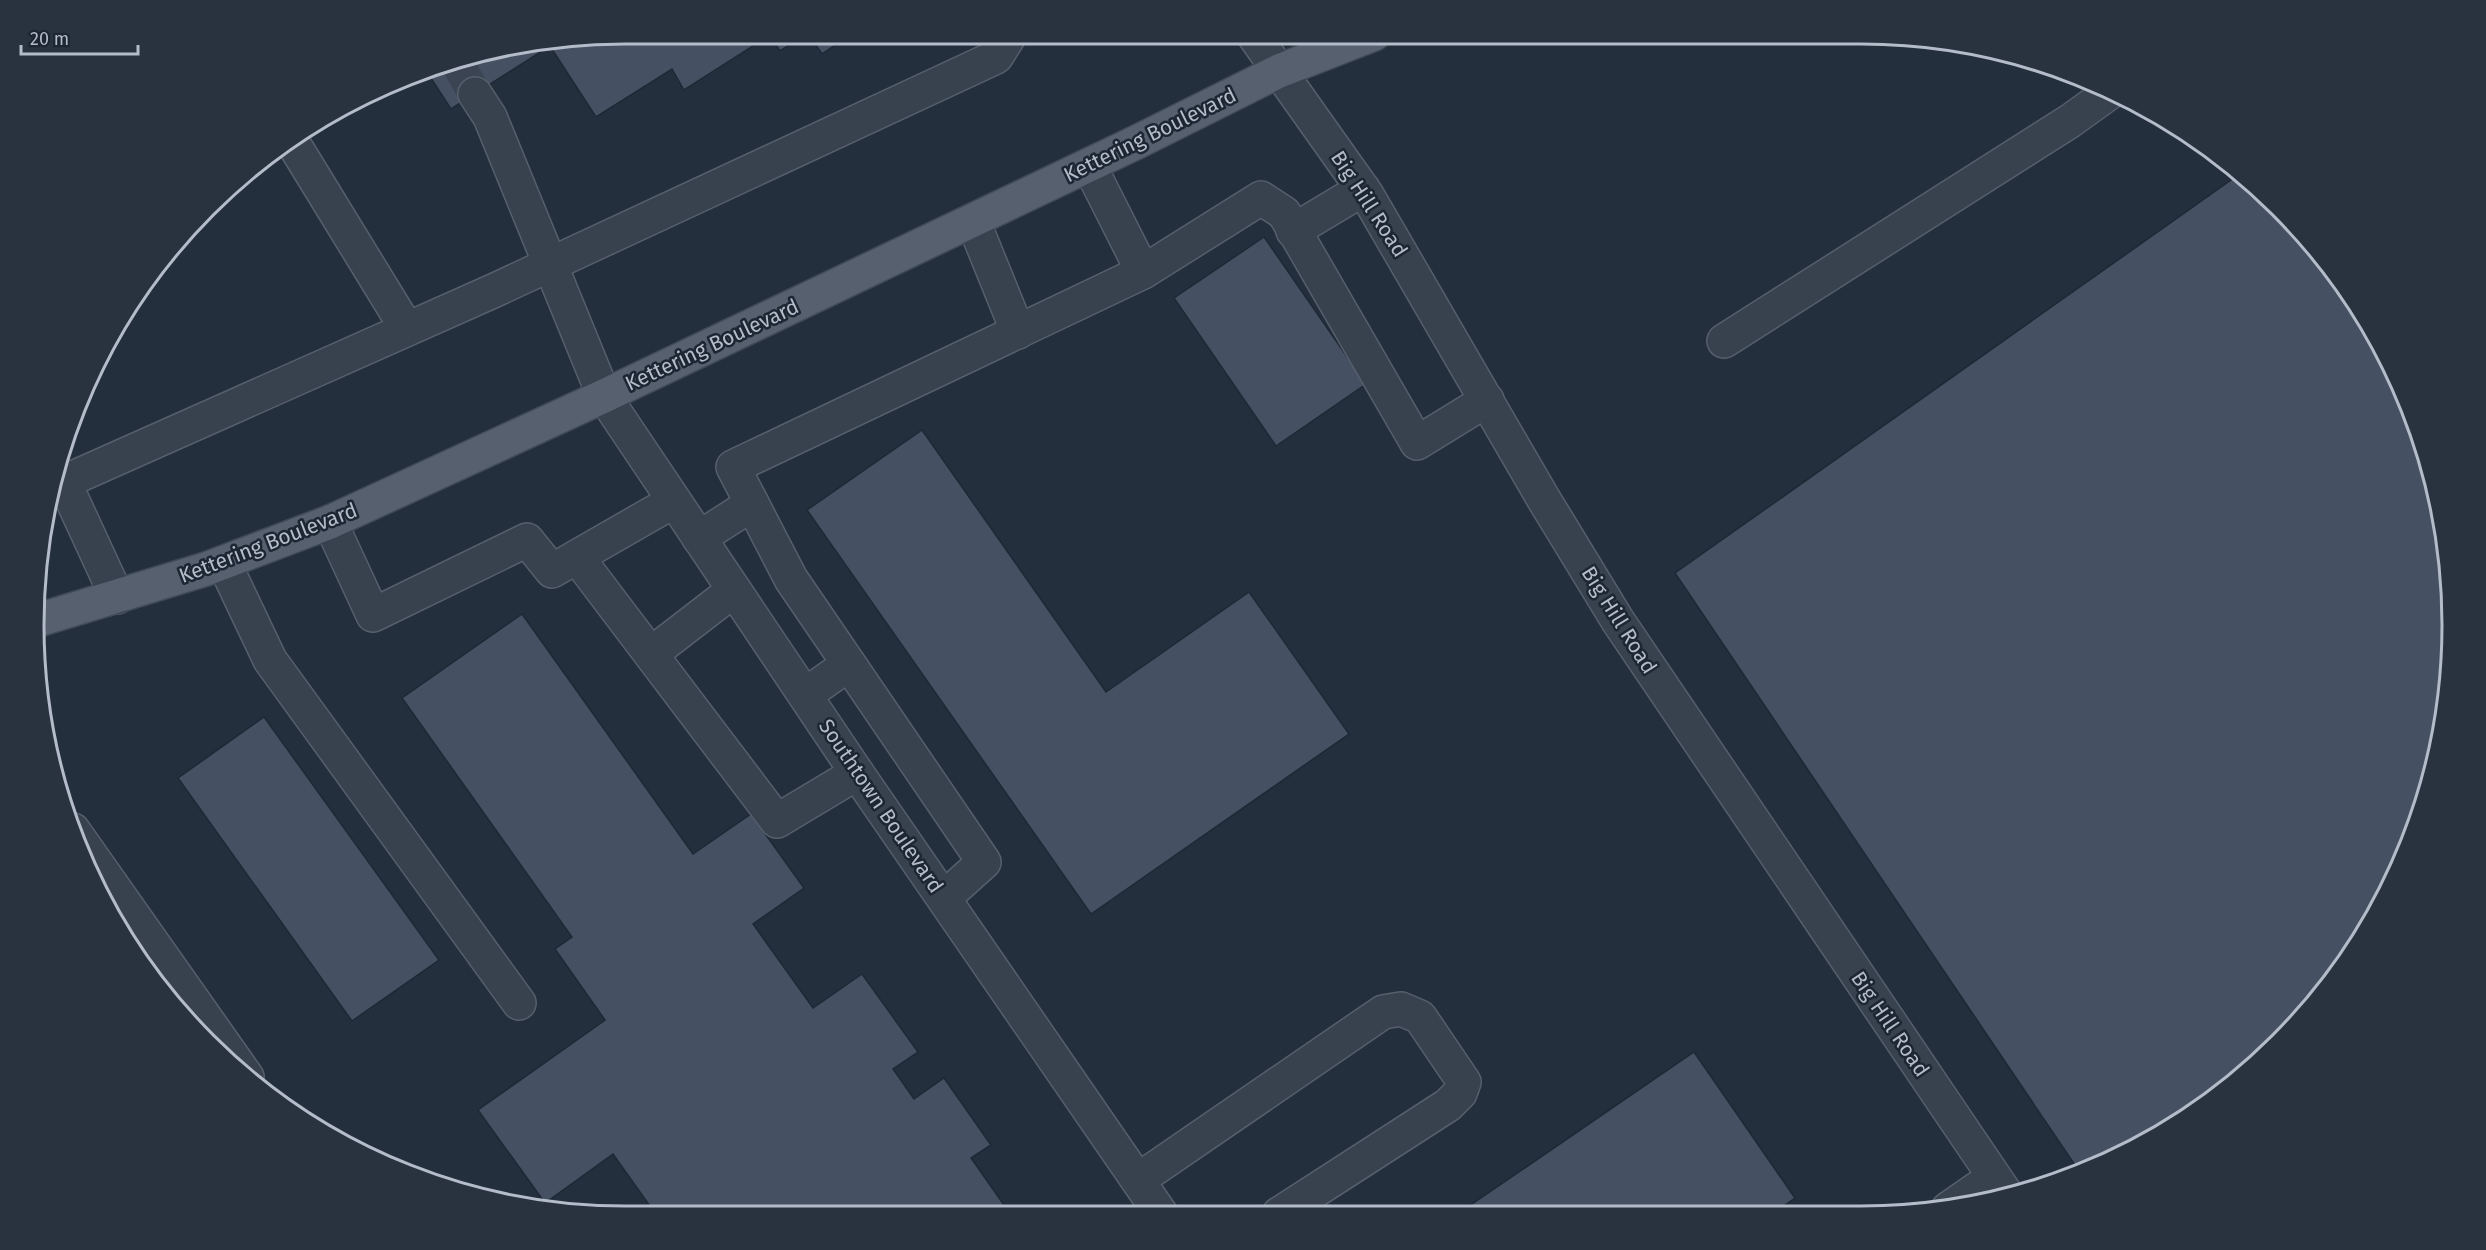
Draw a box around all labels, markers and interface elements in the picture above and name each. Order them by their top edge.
scale bar [21,18,138,56]
text: 20 m [30,28,69,50]
street label: Kettering Boulevard [1059,82,1241,188]
street label: Big Hill Road [1325,146,1413,262]
street label: Kettering Boulevard [621,293,803,397]
street label: Kettering Boulevard [175,497,361,589]
street label: Big Hill Road [1576,562,1662,678]
street label: Southtown Boulevard [813,714,949,898]
street label: Big Hill Road [1845,966,1935,1082]

